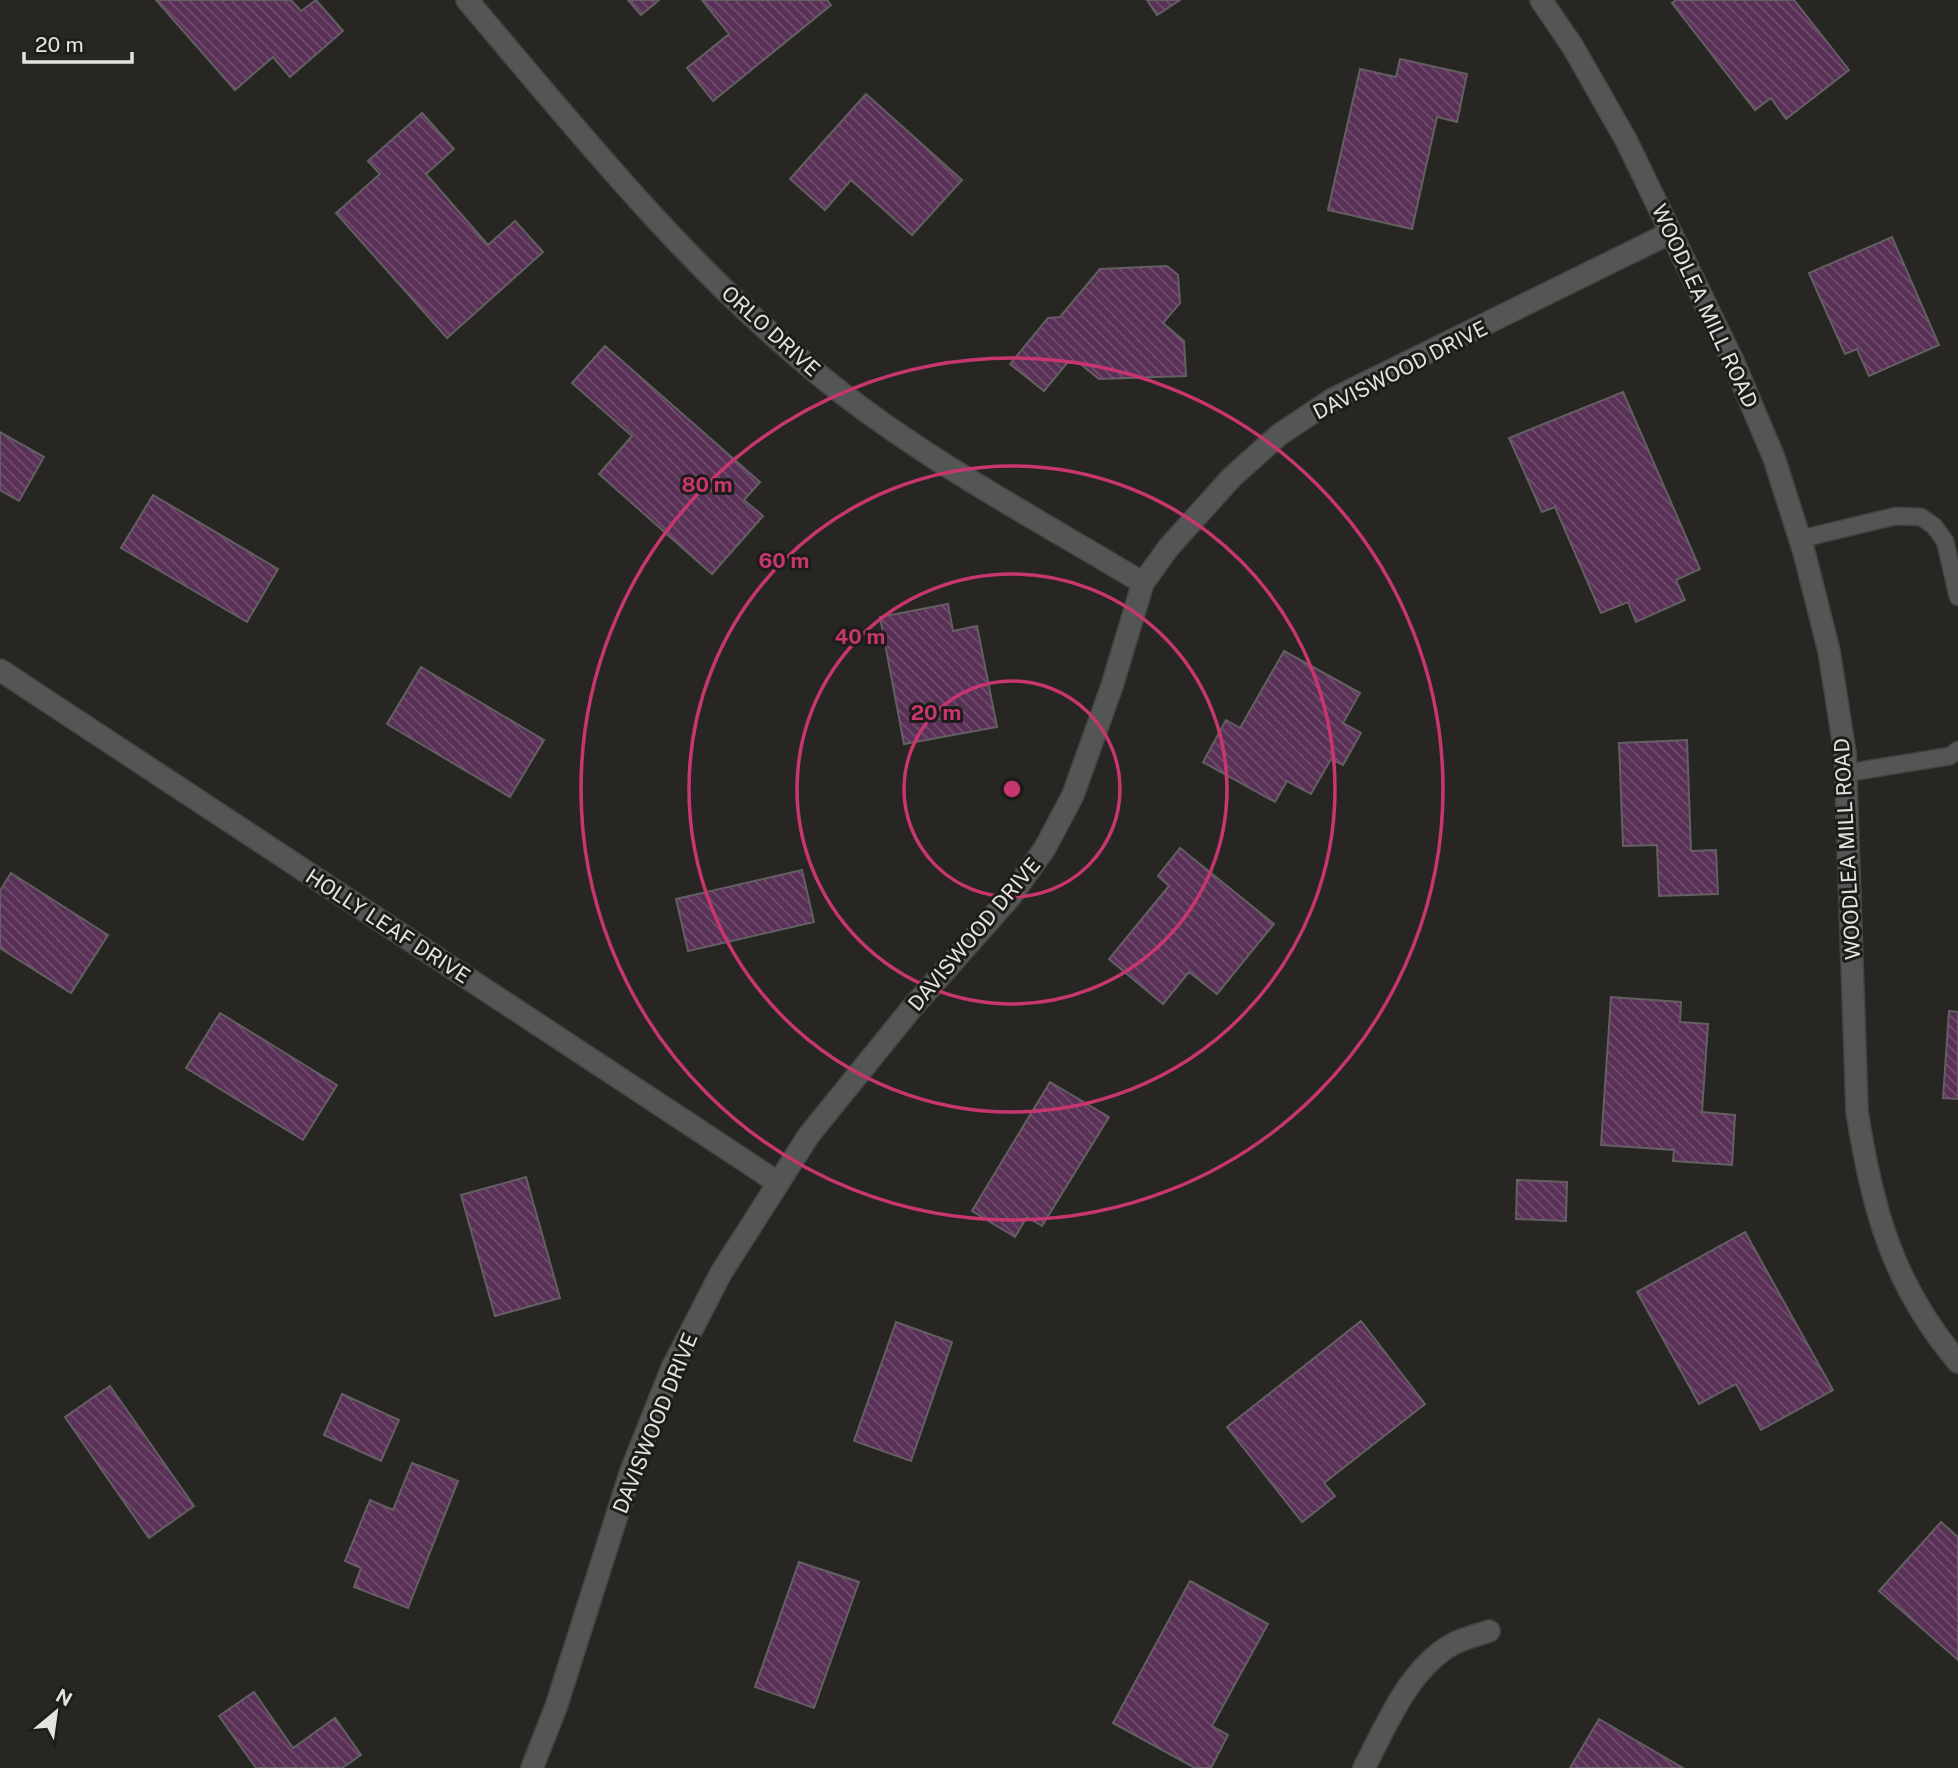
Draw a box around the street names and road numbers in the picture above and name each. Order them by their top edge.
street label: WOODLEA MILL ROAD [1647,200,1763,412]
street label: ORLO DRIVE [717,280,825,382]
street label: DAVISWOOD DRIVE [1309,315,1491,425]
street label: WOODLEA MILL ROAD [1829,737,1865,961]
street label: DAVISWOOD DRIVE [903,852,1045,1016]
street label: HOLLY LEAF DRIVE [301,864,475,988]
street label: DAVISWOOD DRIVE [607,1329,703,1517]

